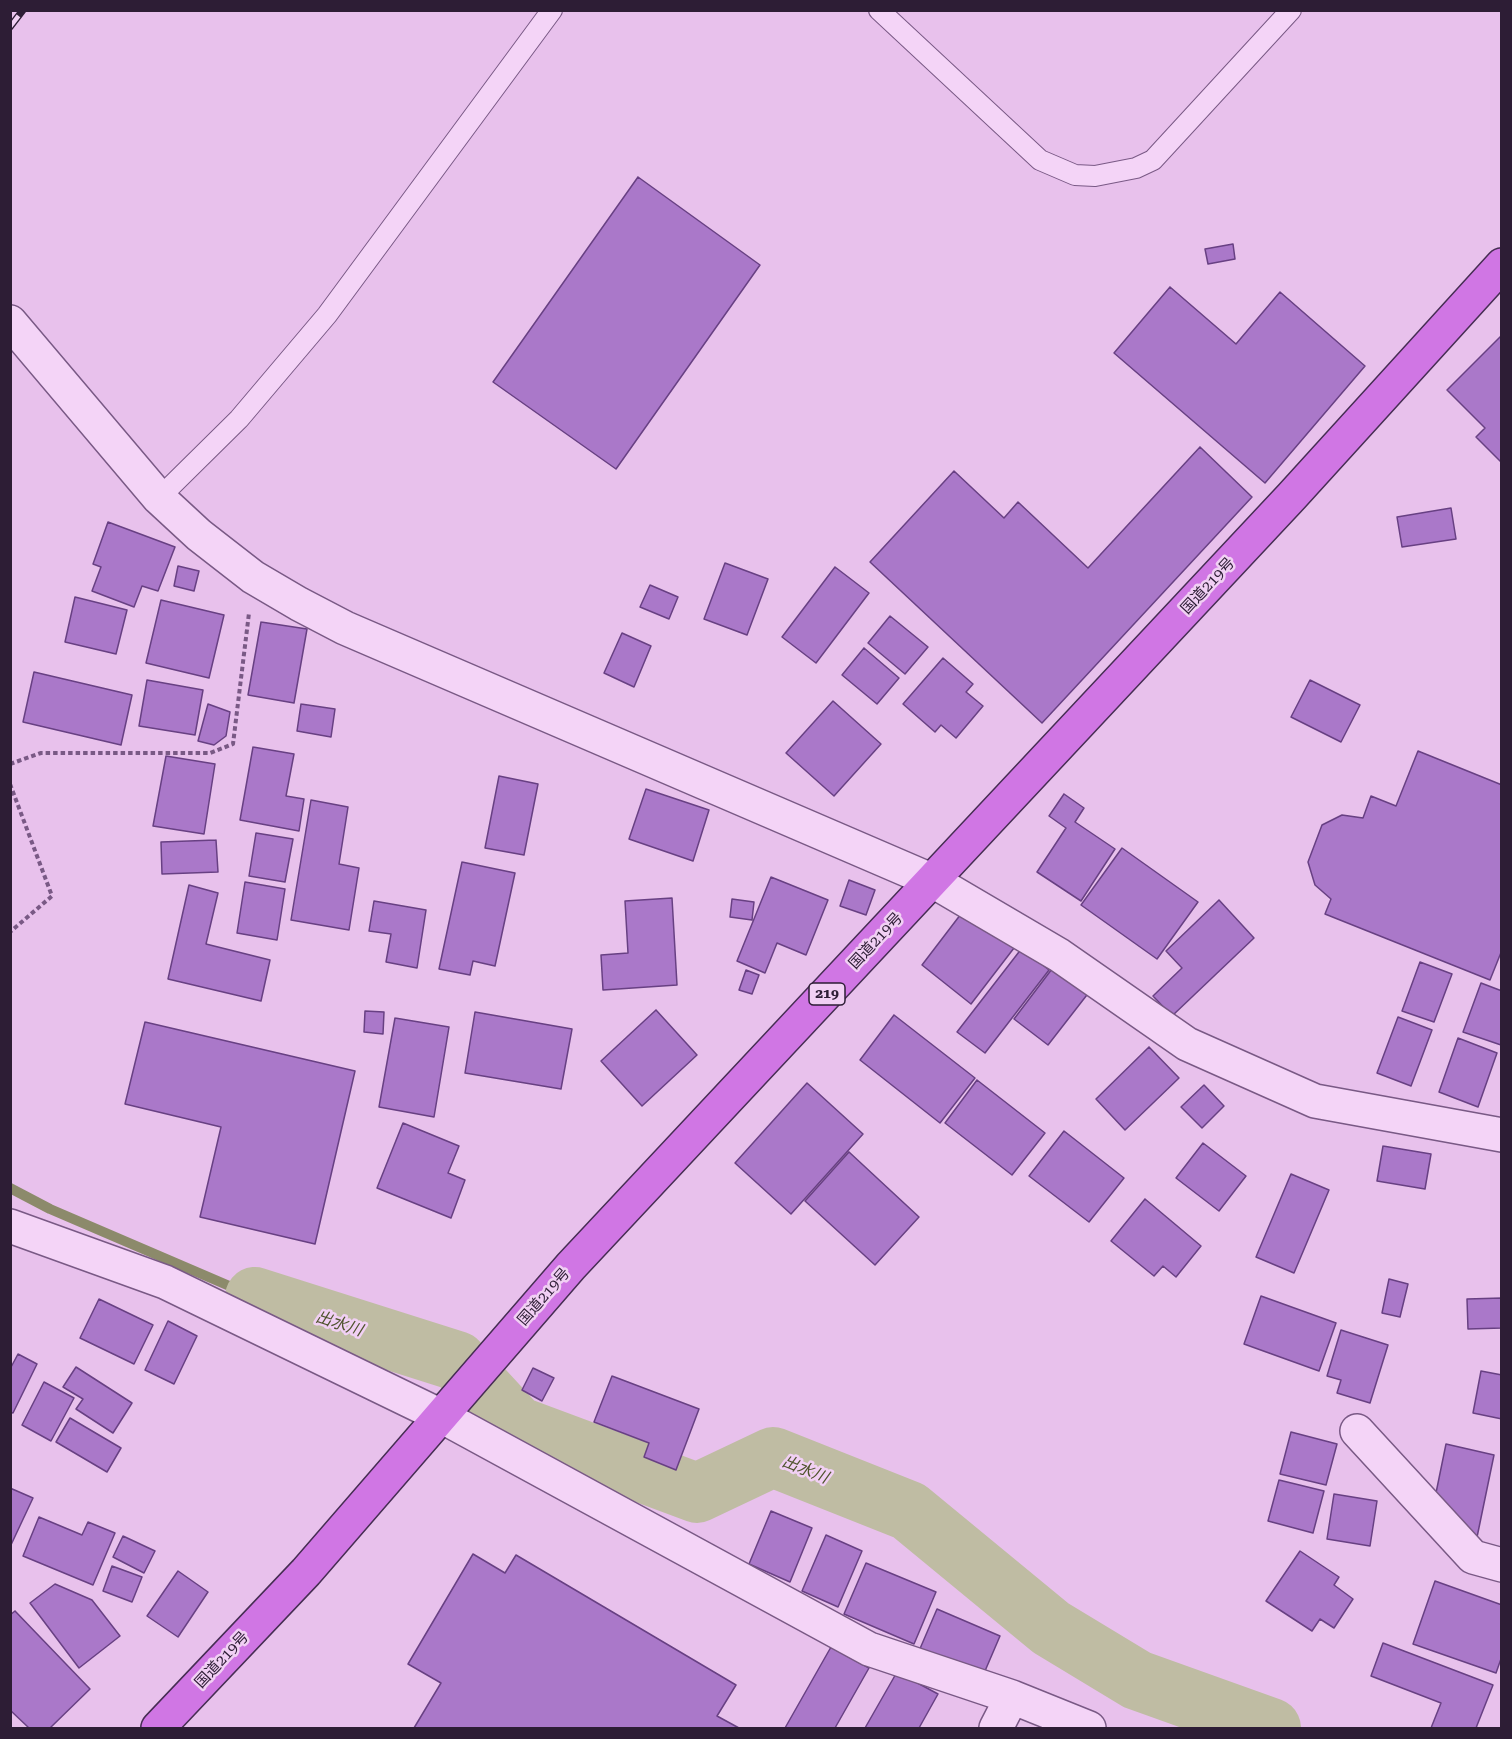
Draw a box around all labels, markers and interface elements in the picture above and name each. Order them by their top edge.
street label: 国道219号 [1177,554,1239,618]
street label: 国道219号 [845,909,907,973]
road number: 219 [809,983,845,1005]
street label: 国道219号 [514,1265,574,1329]
water label: 出水川 [313,1307,365,1341]
water label: 出水川 [779,1452,831,1488]
street label: 国道219号 [191,1628,253,1692]

